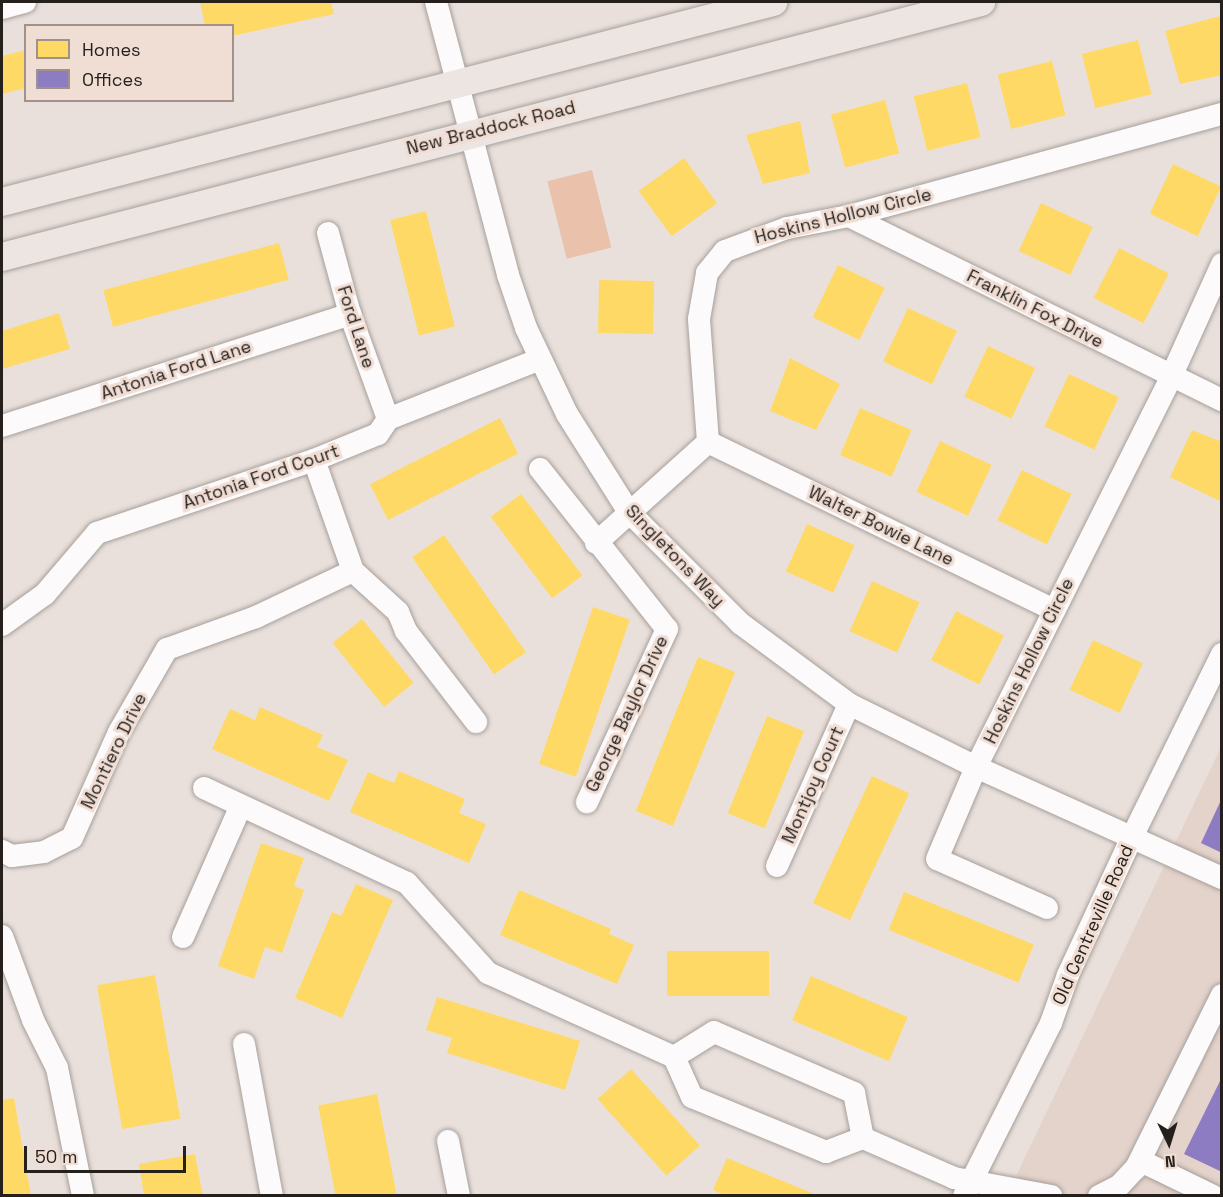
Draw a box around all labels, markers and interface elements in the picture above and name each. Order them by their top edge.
legend [24,24,234,102]
text: Homes [82,38,141,61]
text: Offices [82,68,143,91]
street label: New Braddock Road [404,97,578,159]
street label: Hoskins Hollow Circle [752,184,934,248]
street label: Franklin Fox Drive [963,265,1107,353]
street label: Ford Lane [333,283,379,371]
street label: Antonia Ford Lane [98,335,254,405]
street label: Antonia Ford Court [180,440,342,514]
street label: Walter Bowie Lane [805,481,957,571]
street label: Singletons Way [621,500,729,612]
street label: Hoskins Hollow Circle [979,575,1079,747]
street label: George Baylor Drive [581,632,673,796]
street label: Montiero Drive [77,690,151,812]
street label: Montjoy Court [778,723,848,847]
street label: Old Centreville Road [1048,842,1138,1008]
north arrow [1139,1113,1199,1173]
scale bar [27,1134,189,1172]
text: 50 m [35,1145,77,1168]
text: N [1164,1151,1176,1172]

